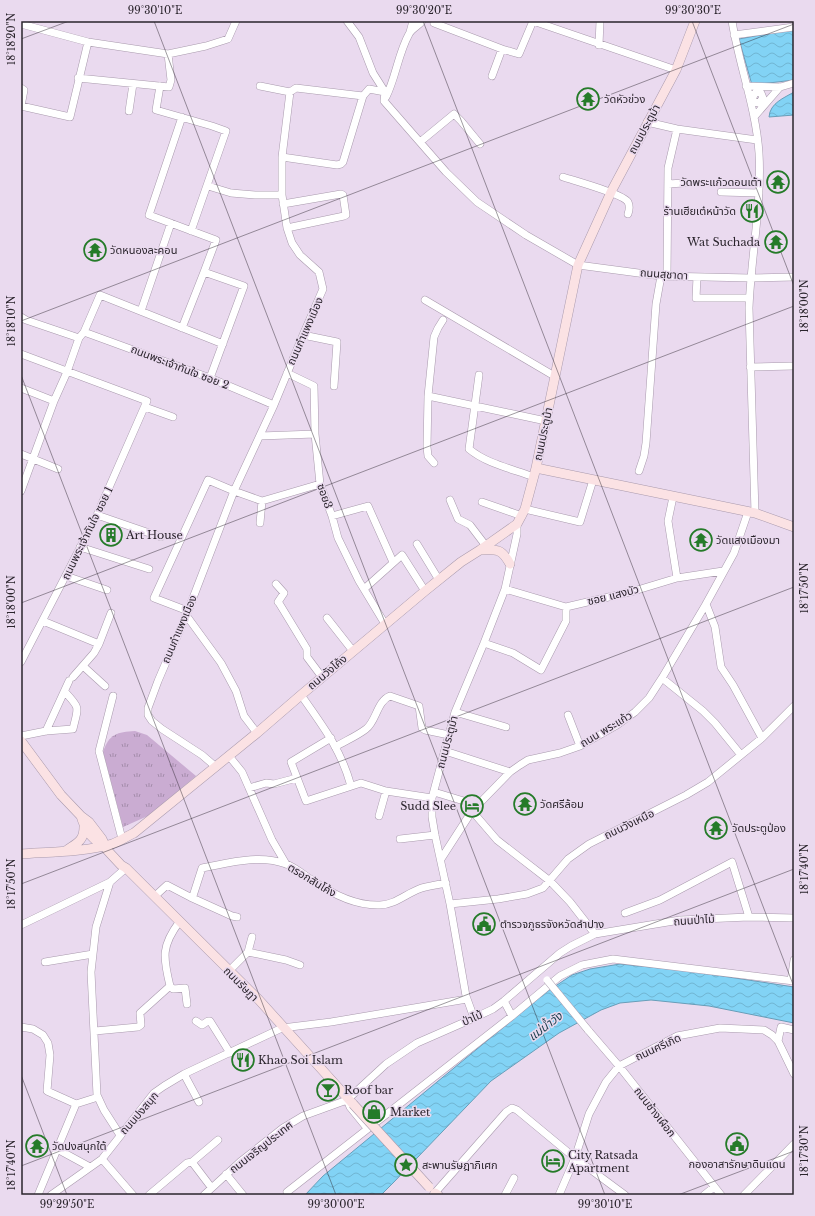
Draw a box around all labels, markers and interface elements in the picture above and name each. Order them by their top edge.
text: 99°30'10"E [128,4,182,17]
text: 99°30'20"E [396,4,452,17]
text: 99°30'30"E [665,4,721,17]
text: 18°18'20"N [5,13,18,65]
temple icon: วัดหัวข่วง [575,86,601,112]
place label: วัดหัวข่วง [604,92,645,106]
street label: ถนนประตูม้า [625,102,663,156]
temple icon: วัดพระแก้วดอนเต้า [765,169,791,195]
place label: วัดพระแก้วดอนเต้า [680,175,762,189]
restaurant icon: ร้านเฮียเต๋หน้าวัด [739,198,765,224]
place label: ร้านเฮียเต๋หน้าวัด [664,204,736,218]
temple icon: Wat Suchada [763,229,789,255]
place label: Wat Suchada [686,235,761,249]
temple icon: วัดหนองละคอน [82,237,108,263]
place label: วัดหนองละคอน [110,243,177,257]
street label: ถนนสุชาดา [639,265,689,283]
text: 18°18'00"N [798,279,811,333]
street label: ถนนกำแพงเมือง [284,295,326,367]
text: 18°18'10"N [5,296,18,346]
street label: ถนนพระเจ้าทันใจ ซอย 2 [129,342,231,392]
street label: ถนนประตูม้า [531,406,555,462]
street label: ซอย3 [314,482,336,511]
street label: ถนนพระเจ้าทันใจ ซอย 1 [58,484,116,582]
building icon: Art House [98,522,124,548]
temple icon: วัดแสงเมืองมา [688,527,714,553]
place label: Art House [125,528,183,542]
place label: วัดแสงเมืองมา [716,533,780,547]
text: 18°17'50"N [798,563,811,613]
text: 18°18'00"N [5,575,18,629]
street label: ซอย แสงบัว [586,582,640,608]
street label: ถนนกำแพงเมือง [158,593,200,665]
street label: ถนนวังโค้ง [304,651,350,693]
street label: ถนน พระแก้ว [577,708,635,750]
street label: ถนนประตูม้า [433,714,461,770]
temple icon: วัดศรีล้อม [512,791,538,817]
hotel icon: Sudd Slee [459,793,485,819]
place label: วัดศรีล้อม [540,797,584,811]
place label: Sudd Slee [400,799,456,813]
street label: ถนนวังเหนือ [602,806,656,842]
temple icon: วัดประตูป่อง [703,815,729,841]
place label: วัดประตูป่อง [732,821,786,835]
text: 18°17'40"N [798,844,811,894]
text: 18°17'50"N [5,859,18,909]
street label: ตรอกสันโค้ง [285,860,339,900]
public building icon: ตำรวจภูธรจังหวัดลำปาง [471,911,497,937]
street label: ถนนป่าไม้ [673,912,715,928]
place label: ตำรวจภูธรจังหวัดลำปาง [500,917,604,931]
street label: ถนนรัษฎา [221,964,261,1004]
street label: ป่าไม้ [459,1007,485,1029]
water label: แม่น้ำวัง [524,1007,565,1044]
street label: ถนนศรีเกิด [633,1030,683,1064]
restaurant icon: Khao Soi Islam [230,1047,256,1073]
place label: Khao Soi Islam [258,1053,343,1067]
bar icon: Roof bar [315,1077,341,1103]
place label: Roof bar [344,1083,394,1097]
street label: ถนนช้างเผือก [631,1084,679,1140]
street label: ถนนปงสนุก [117,1089,161,1137]
shop icon: Market [361,1099,387,1125]
place label: Market [390,1105,431,1119]
street label: ถนนเจริญประเทศ [226,1118,296,1176]
text: 18°17'30"N [798,1125,811,1177]
public building icon: กองอาสารักษาดินแดน [724,1131,750,1157]
temple icon: วัดปงสนุกใต้ [24,1133,50,1159]
place label: วัดปงสนุกใต้ [52,1139,106,1153]
text: 18°17'40"N [5,1140,18,1190]
hotel icon: City Ratsada Apartment [540,1148,566,1174]
place label: City Ratsada Apartment [567,1148,639,1175]
place icon: สะพานรัษฎาภิเศก [393,1152,419,1178]
place label: กองอาสารักษาดินแดน [688,1157,786,1171]
place label: สะพานรัษฎาภิเศก [422,1158,498,1172]
text: 99°29'50"E [40,1198,94,1211]
text: 99°30'00"E [308,1198,364,1211]
text: 99°30'10"E [578,1198,632,1211]

